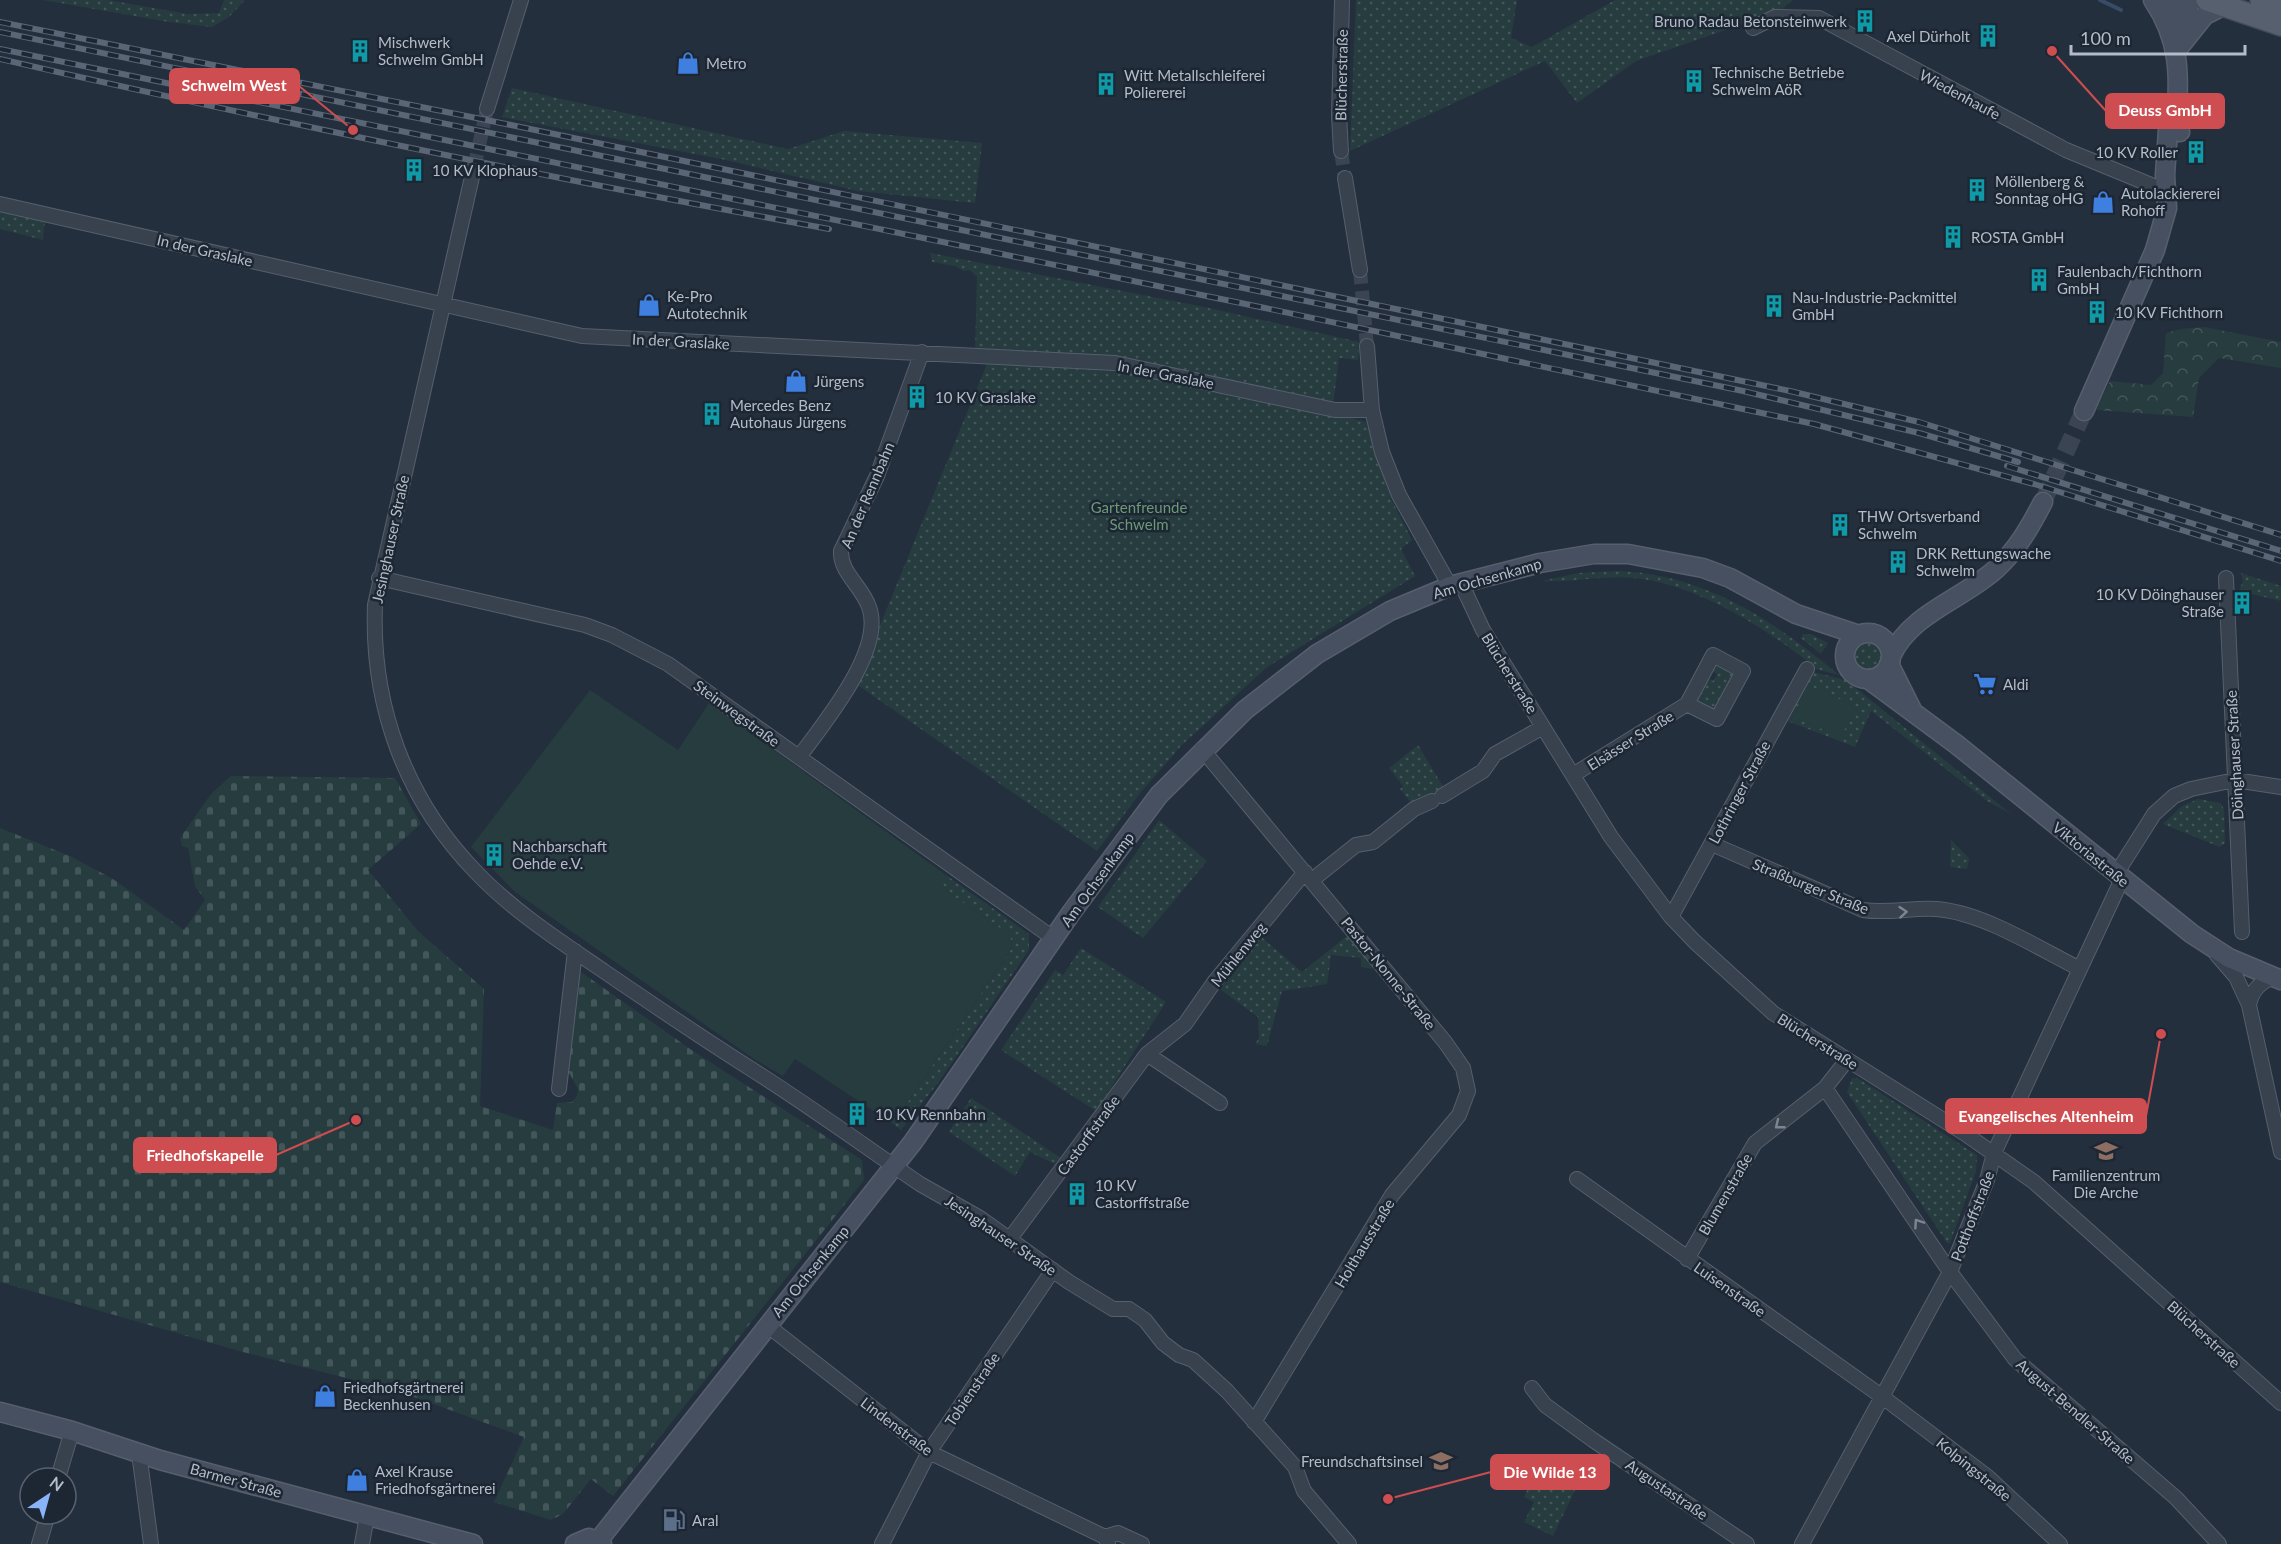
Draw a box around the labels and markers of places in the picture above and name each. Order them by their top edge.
building icon: Bruno Radau Betonsteinwerk [1852,8,1878,34]
place label: Bruno Radau Betonsteinwerk [1654,12,1847,30]
building icon: Axel Dürholt [1975,23,2001,49]
place label: Axel Dürholt [1887,27,1971,45]
place label: Mischwerk Schwelm GmbH [378,33,484,68]
building icon: Mischwerk Schwelm GmbH [347,38,373,64]
shop icon: Metro [675,50,701,76]
place label: Metro [706,54,747,72]
place label: Technische Betriebe Schwelm AöR [1712,63,1844,98]
place label: Witt Metallschleiferei Poliererei [1124,66,1265,101]
building icon: Technische Betriebe Schwelm AöR [1681,68,1707,94]
callout: Schwelm West [170,69,299,103]
building icon: Witt Metallschleiferei Poliererei [1093,71,1119,97]
callout: Deuss GmbH [2106,94,2224,128]
building icon: 10 KV Roller [2183,139,2209,165]
place label: 10 KV Roller [2095,143,2179,161]
building icon: 10 KV Klophaus [401,157,427,183]
place label: 10 KV Klophaus [432,161,538,179]
place label: Möllenberg & Sonntag oHG [1995,172,2085,207]
building icon: Möllenberg & Sonntag oHG [1964,177,1990,203]
place label: Autolackiererei Rohoff [2121,184,2220,219]
shop icon: Autolackiererei Rohoff [2090,189,2116,215]
building icon: ROSTA GmbH [1940,224,1966,250]
place label: ROSTA GmbH [1971,228,2065,246]
place label: Faulenbach/Fichthorn GmbH [2057,262,2202,297]
building icon: Faulenbach/Fichthorn GmbH [2026,267,2052,293]
place label: Ke-Pro Autotechnik [667,287,748,322]
place label: Nau-Industrie-Packmittel GmbH [1792,288,1957,323]
shop icon: Ke-Pro Autotechnik [636,292,662,318]
building icon: Nau-Industrie-Packmittel GmbH [1761,293,1787,319]
building icon: 10 KV Fichthorn [2084,299,2110,325]
place label: 10 KV Fichthorn [2115,303,2223,321]
shop icon: Jürgens [783,368,809,394]
place label: Jürgens [814,372,864,390]
building icon: 10 KV Graslake [904,384,930,410]
place label: 10 KV Graslake [935,388,1036,406]
place label: Mercedes Benz Autohaus Jürgens [730,396,847,431]
building icon: Mercedes Benz Autohaus Jürgens [699,401,725,427]
place label: THW Ortsverband Schwelm [1858,507,1980,542]
building icon: THW Ortsverband Schwelm [1827,512,1853,538]
place label: DRK Rettungswache Schwelm [1916,544,2051,579]
building icon: DRK Rettungswache Schwelm [1885,549,1911,575]
place label: 10 KV Döinghauser Straße [2096,585,2225,620]
building icon: 10 KV Döinghauser Straße [2229,590,2255,616]
supermarket icon: Aldi [1972,671,1998,697]
place label: Aldi [2003,675,2029,693]
place label: Nachbarschaft Oehde e.V. [512,837,608,872]
building icon: Nachbarschaft Oehde e.V. [481,842,507,868]
callout: Evangelisches Altenheim [1946,1099,2146,1133]
building icon: 10 KV Rennbahn [844,1101,870,1127]
place label: 10 KV Rennbahn [875,1105,986,1123]
callout: Friedhofskapelle [134,1138,276,1172]
school or university icon: Familienzentrum Die Arche [2093,1138,2119,1164]
place label: Familienzentrum Die Arche [2052,1166,2160,1201]
place label: 10 KV Castorffstraße [1095,1176,1190,1211]
building icon: 10 KV Castorffstraße [1064,1181,1090,1207]
place label: Friedhofsgärtnerei Beckenhusen [343,1378,464,1413]
shop icon: Friedhofsgärtnerei Beckenhusen [312,1383,338,1409]
school or university icon: Freundschaftsinsel [1428,1448,1454,1474]
place label: Freundschaftsinsel [1301,1452,1423,1470]
callout: Die Wilde 13 [1491,1455,1609,1489]
place label: Axel Krause Friedhofsgärtnerei [375,1462,496,1497]
shop icon: Axel Krause Friedhofsgärtnerei [344,1467,370,1493]
fuel station icon: Aral [661,1507,687,1533]
place label: Aral [692,1511,718,1529]

